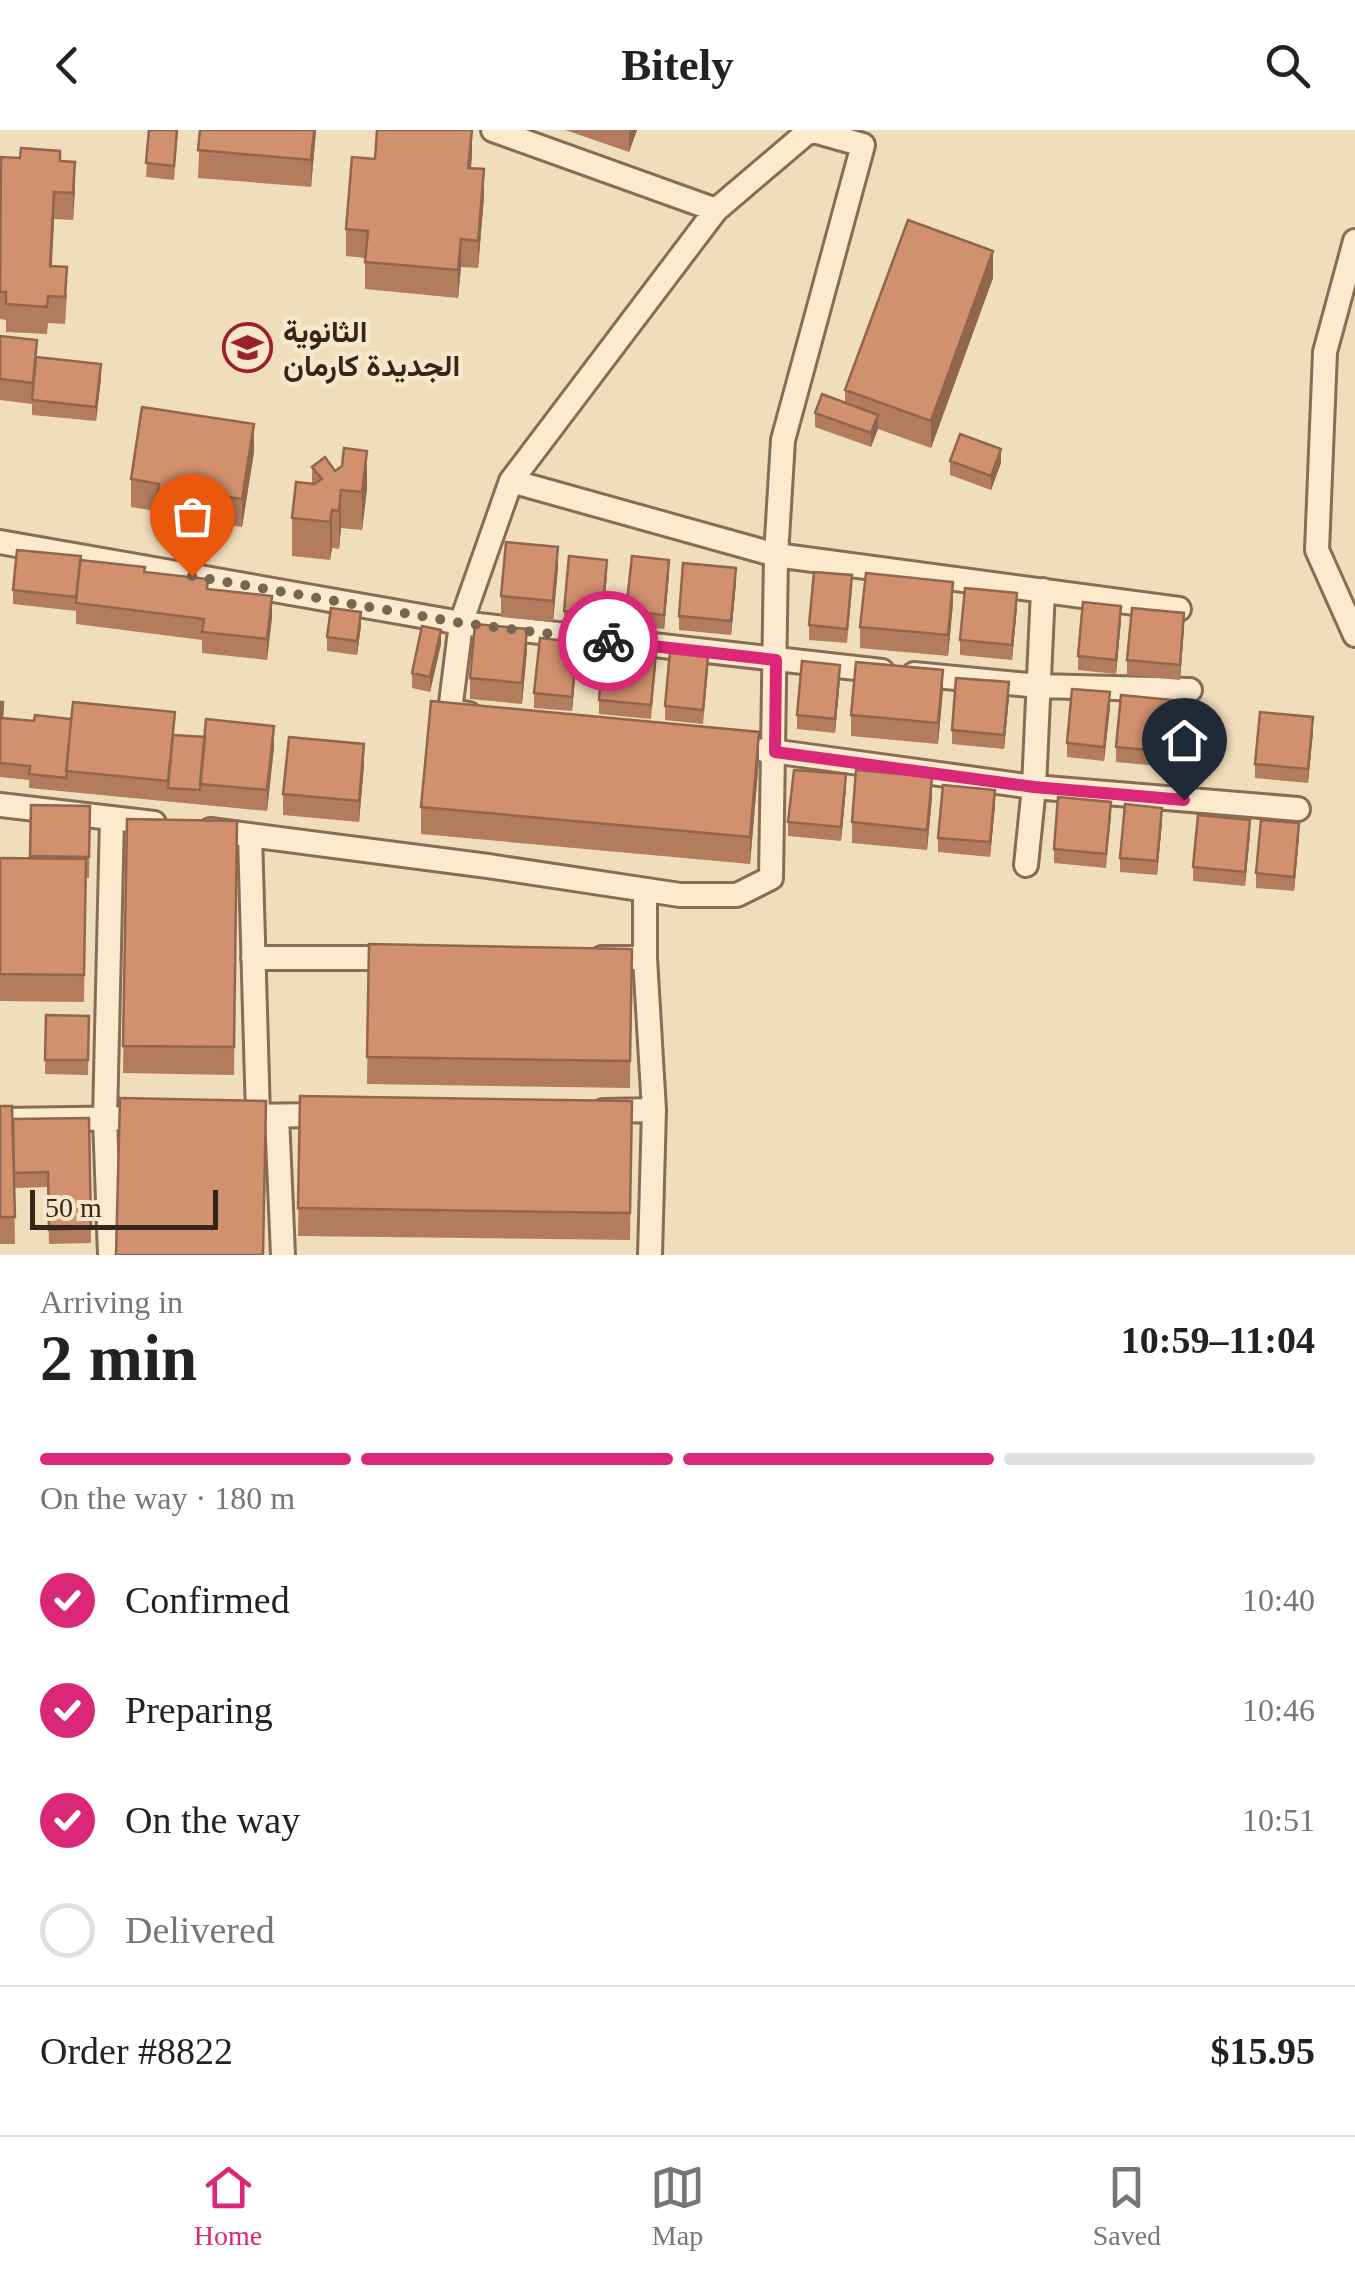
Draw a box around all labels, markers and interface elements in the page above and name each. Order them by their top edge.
icon: back [40,38,95,93]
icon: search [1260,38,1315,93]
text: Bitely [621,40,734,90]
place label: الثانوية الجديدة كارمان [283,315,460,384]
school or university icon: الثانوية الجديدة كارمان [222,322,274,374]
pin [150,474,235,577]
icon: bag [165,489,220,544]
courier [558,591,658,691]
icon: bike [581,614,636,669]
pin [1142,698,1227,801]
icon: home [1157,713,1212,768]
scale bar [30,1185,218,1230]
text: 50 m [45,1192,102,1223]
text: Arriving in [40,1284,183,1320]
text: 10:59–11:04 [1121,1319,1315,1361]
text: 2 min [40,1322,197,1394]
text: On the way · 180 m [40,1480,295,1516]
icon: check [40,1573,95,1628]
text: Confirmed [125,1579,290,1621]
text: 10:40 [1242,1582,1315,1618]
icon: check [40,1683,95,1738]
text: Preparing [125,1689,273,1731]
text: 10:46 [1242,1692,1315,1728]
icon: check [40,1793,95,1848]
text: On the way [125,1799,300,1841]
text: 10:51 [1242,1802,1315,1838]
text: Delivered [125,1909,275,1951]
text: Order #8822 [40,2030,233,2072]
text: $15.95 [1211,2030,1315,2072]
tab: Home [194,2160,262,2252]
tab: Map [650,2160,705,2252]
tab: Saved [1093,2160,1161,2252]

